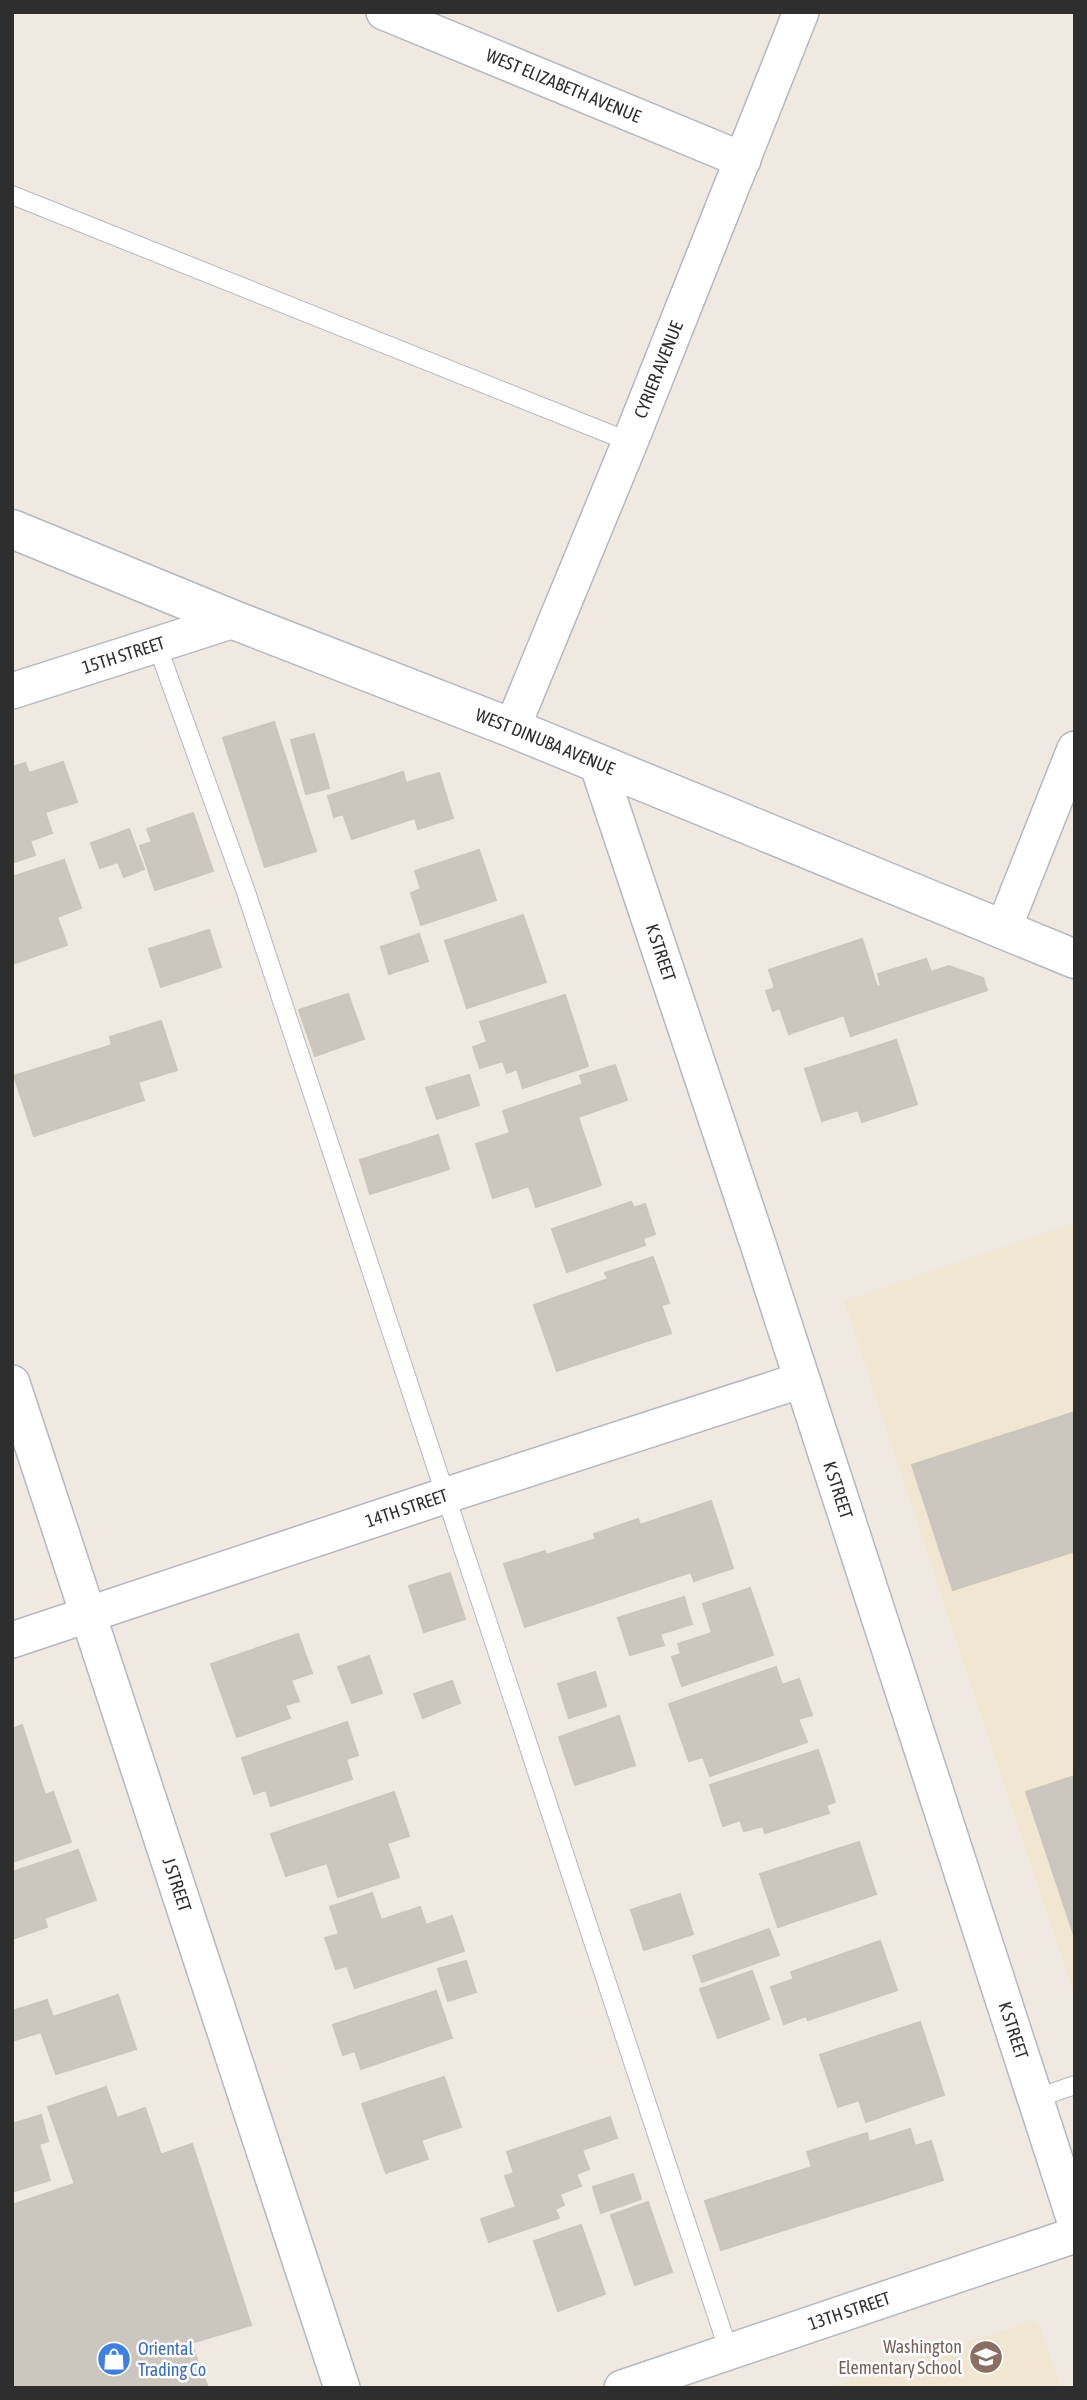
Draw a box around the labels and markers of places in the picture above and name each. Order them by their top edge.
place label: Washington Elementary School [838,2336,962,2378]
place label: Oriental Trading Co [138,2338,206,2380]
school or university icon: Washington Elementary School [967,2338,1005,2376]
shop icon: Oriental Trading Co [95,2340,133,2378]

